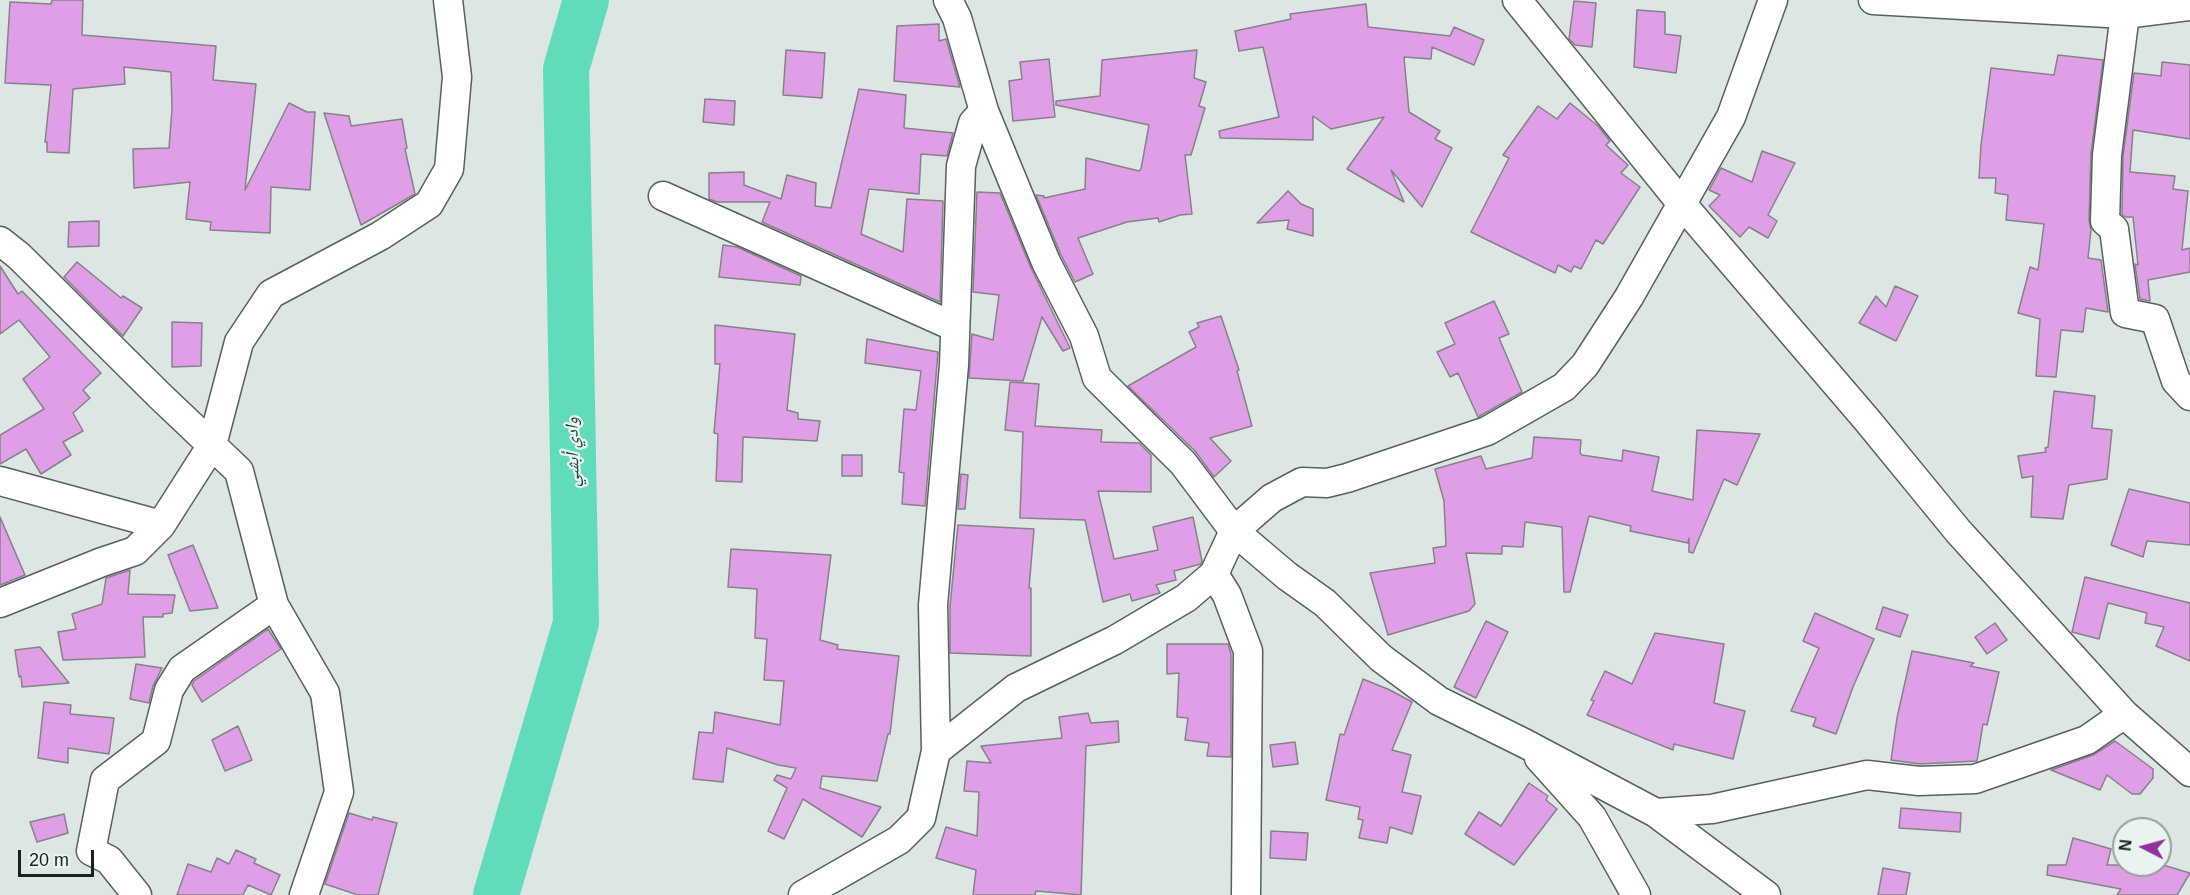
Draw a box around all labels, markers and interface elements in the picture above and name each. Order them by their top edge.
water label: وادي أبشي [562,417,584,487]
north arrow [2112,817,2172,877]
scale bar [21,838,98,876]
text: N [2117,839,2135,852]
text: 20 m [29,850,69,870]

